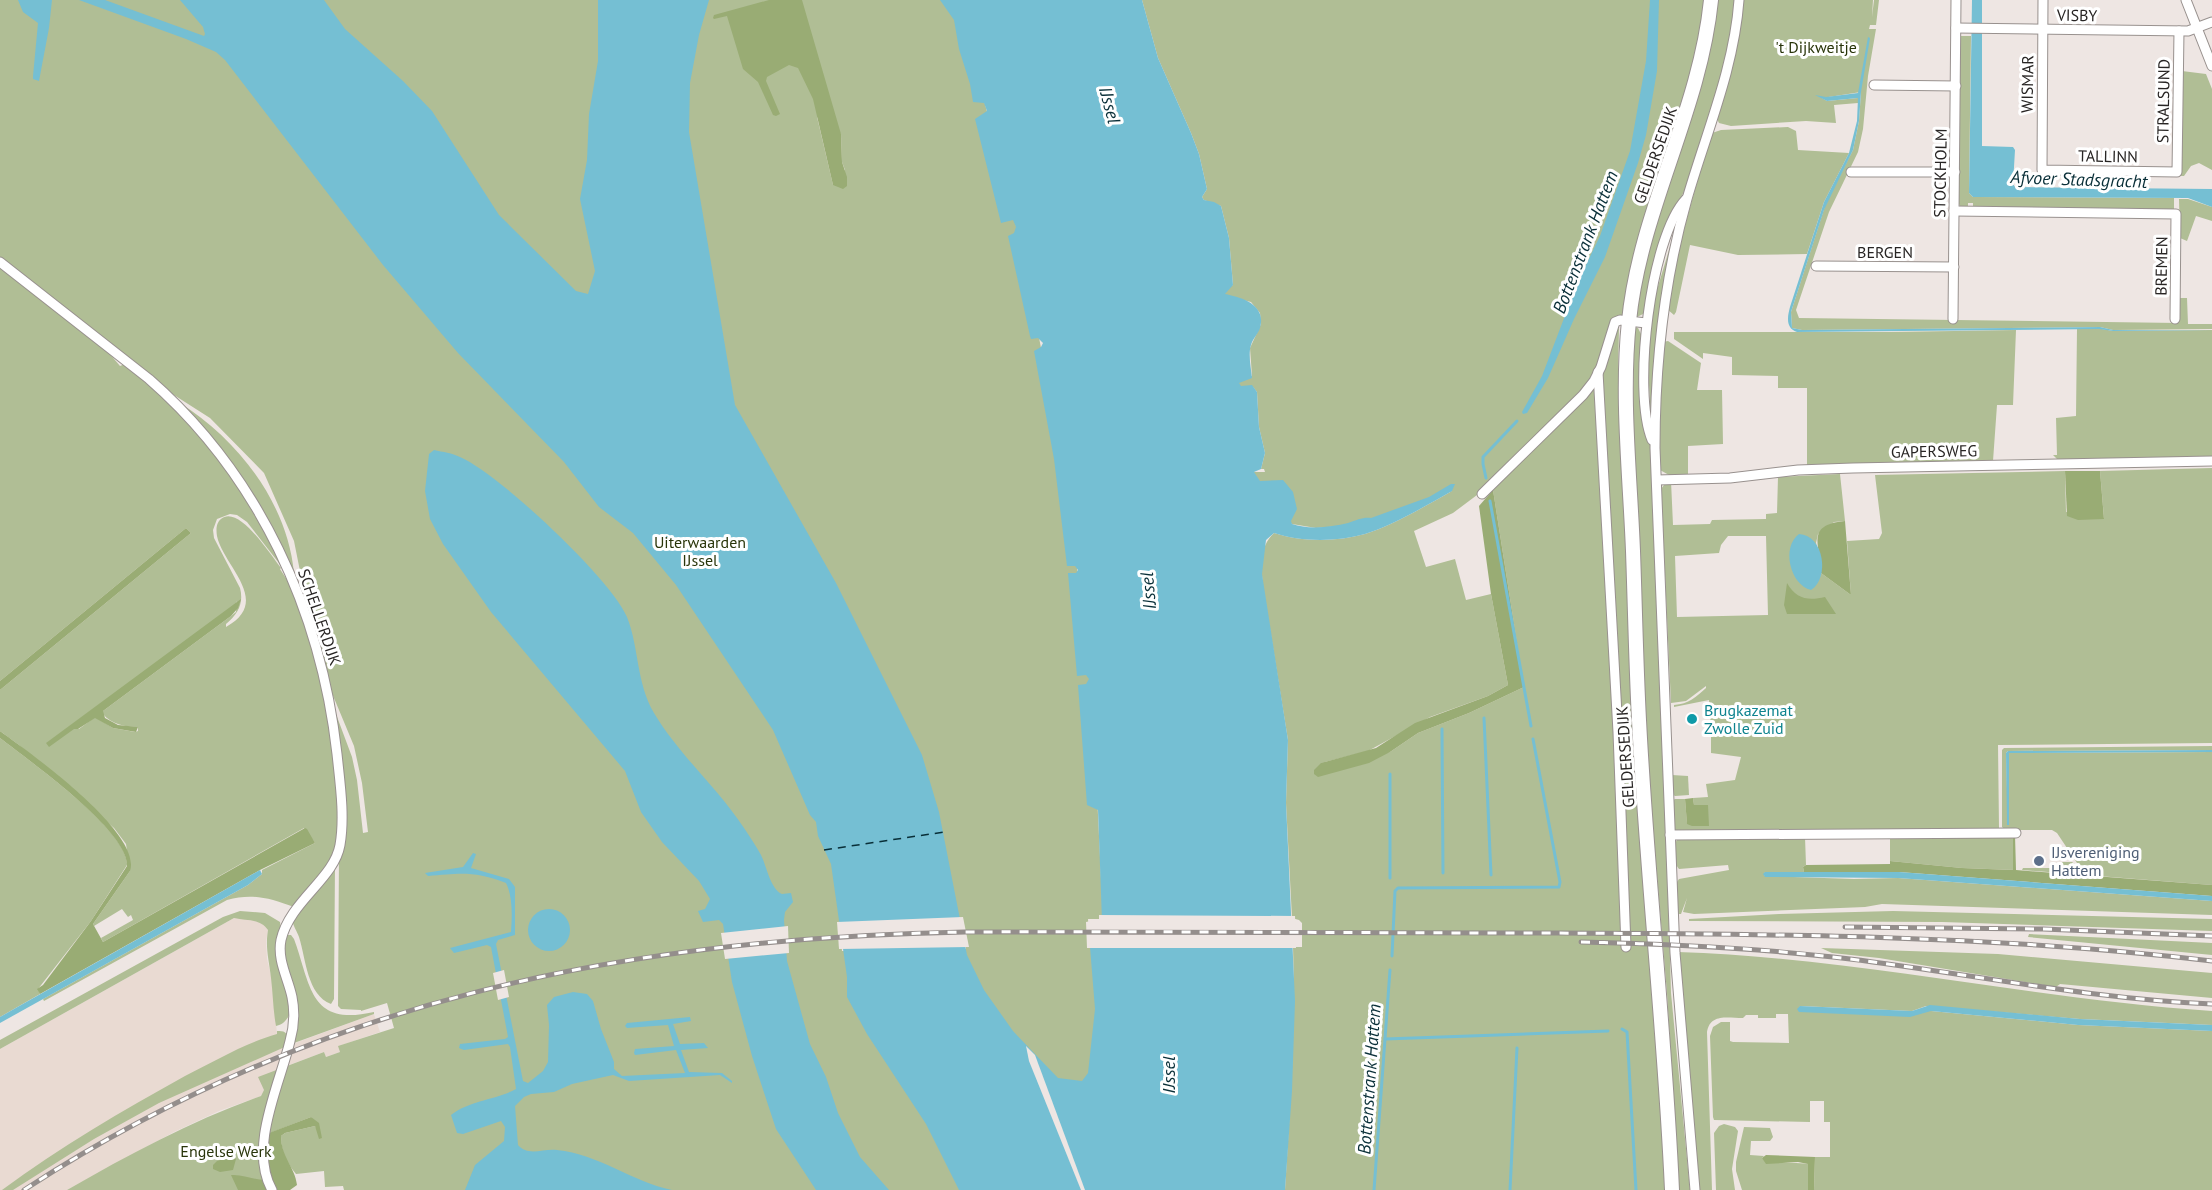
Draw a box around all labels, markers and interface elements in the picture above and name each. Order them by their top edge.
street label: VISBY [2056,5,2097,25]
park label: 't Dijkweitje [1775,37,1857,57]
street label: WISMAR [2016,55,2038,113]
street label: STRALSUND [2152,59,2174,143]
water label: IJssel [1094,84,1126,126]
street label: GELDERSEDIJK [1629,103,1681,206]
street label: STOCKHOLM [1929,128,1951,218]
street label: TALLINN [2078,145,2138,167]
water label: Afvoer Stadsgracht [2009,165,2149,193]
water label: Bottenstrank Hattem [1547,167,1623,317]
street label: BREMEN [2150,236,2172,296]
street label: BERGEN [1857,242,1913,262]
street label: GAPERSWEG [1891,440,1977,462]
park label: Uiterwaarden IJssel [654,532,746,570]
street label: SCHELLERDIJK [294,566,346,668]
water label: IJssel [1135,571,1161,611]
place label: Brugkazemat Zwolle Zuid [1704,700,1794,738]
street label: GELDERSEDIJK [1611,705,1639,808]
marker: Brugkazemat Zwolle Zuid [1685,712,1699,726]
place label: IJsvereniging Hattem [2051,842,2140,880]
marker: IJsvereniging Hattem [2032,854,2046,868]
water label: Bottenstrank Hattem [1352,1003,1386,1155]
water label: IJssel [1157,1056,1180,1094]
park label: Engelse Werk [180,1141,272,1161]

